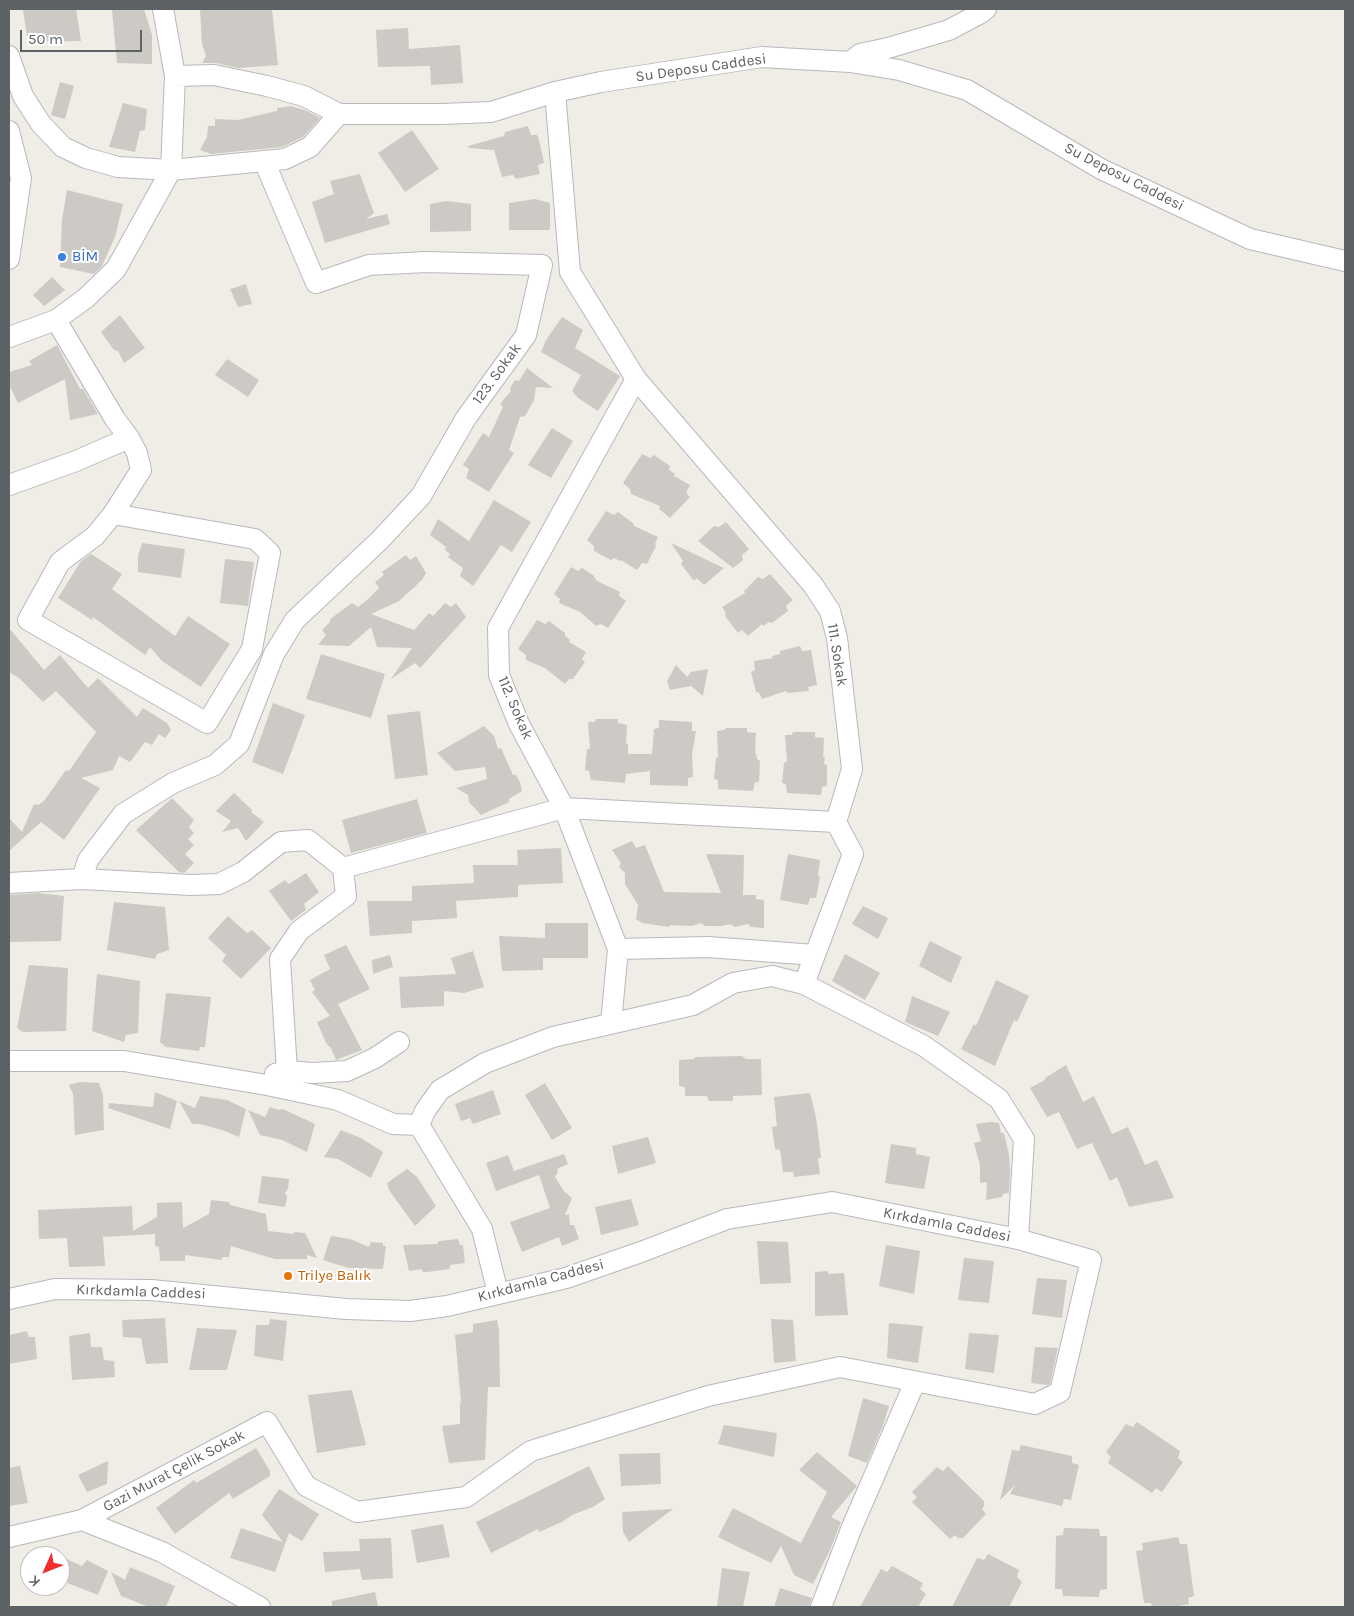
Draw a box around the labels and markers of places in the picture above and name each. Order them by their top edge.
place label: BİM [72,248,98,266]
marker: BİM [56,251,68,263]
place label: Trilye Balık [298,1267,371,1285]
marker: Trilye Balık [282,1270,294,1282]

